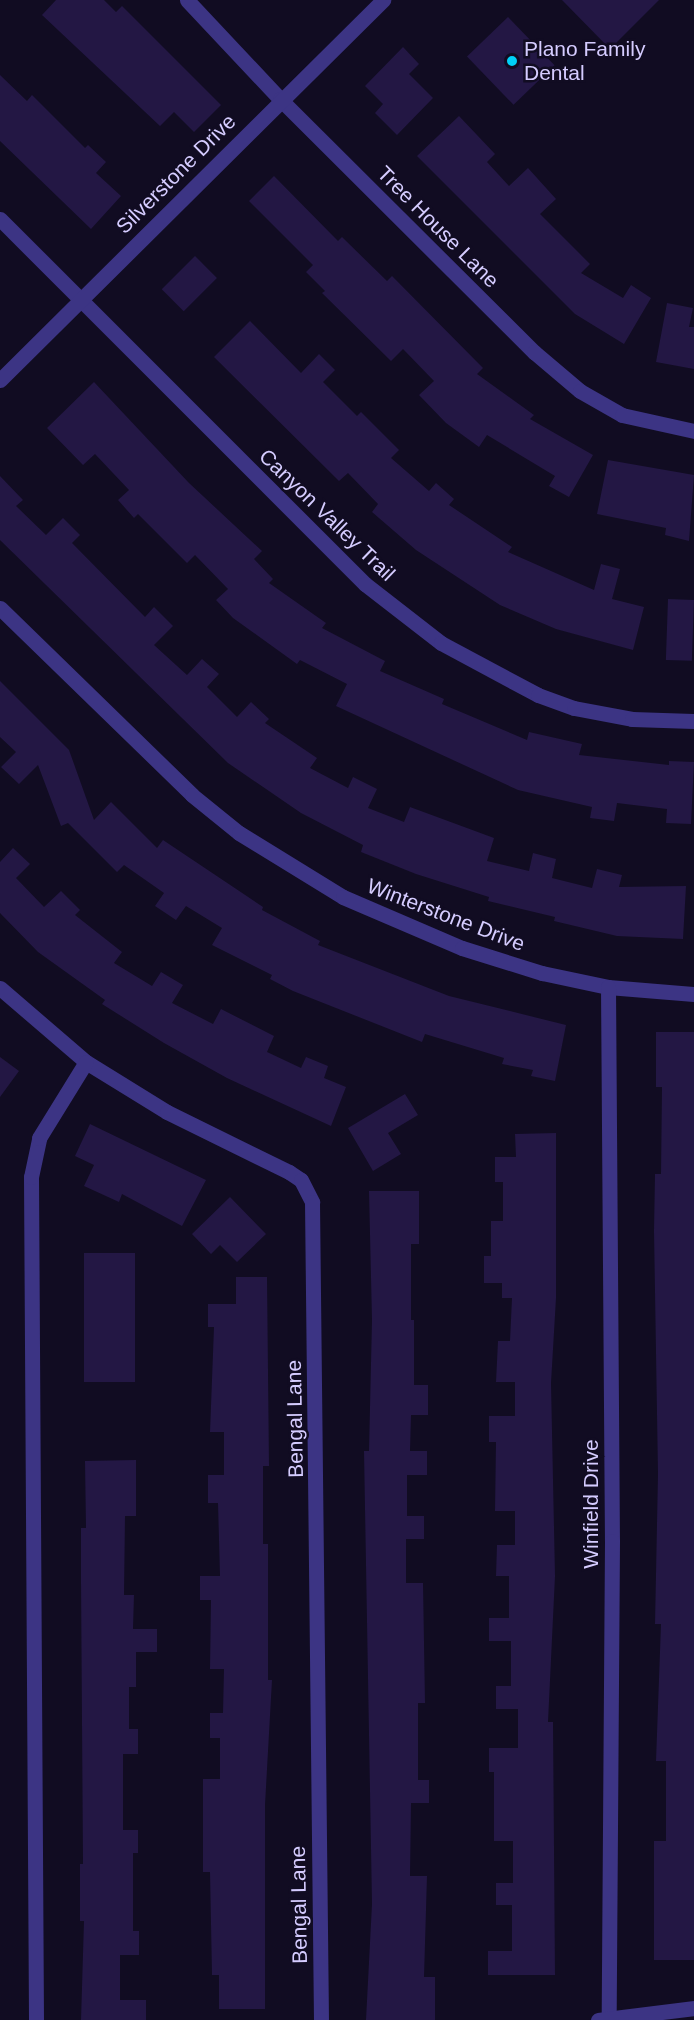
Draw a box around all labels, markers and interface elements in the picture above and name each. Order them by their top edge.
place label: Plano Family Dental [524,36,645,86]
marker: Plano Family Dental [505,54,519,68]
street label: Silverstone Drive [111,109,241,239]
street label: Tree House Lane [372,161,504,293]
street label: Canyon Valley Trail [254,444,400,586]
street label: Winterstone Drive [364,873,528,957]
street label: Bengal Lane [281,1360,309,1478]
street label: Winfield Drive [578,1439,604,1569]
street label: Bengal Lane [285,1846,313,1964]

